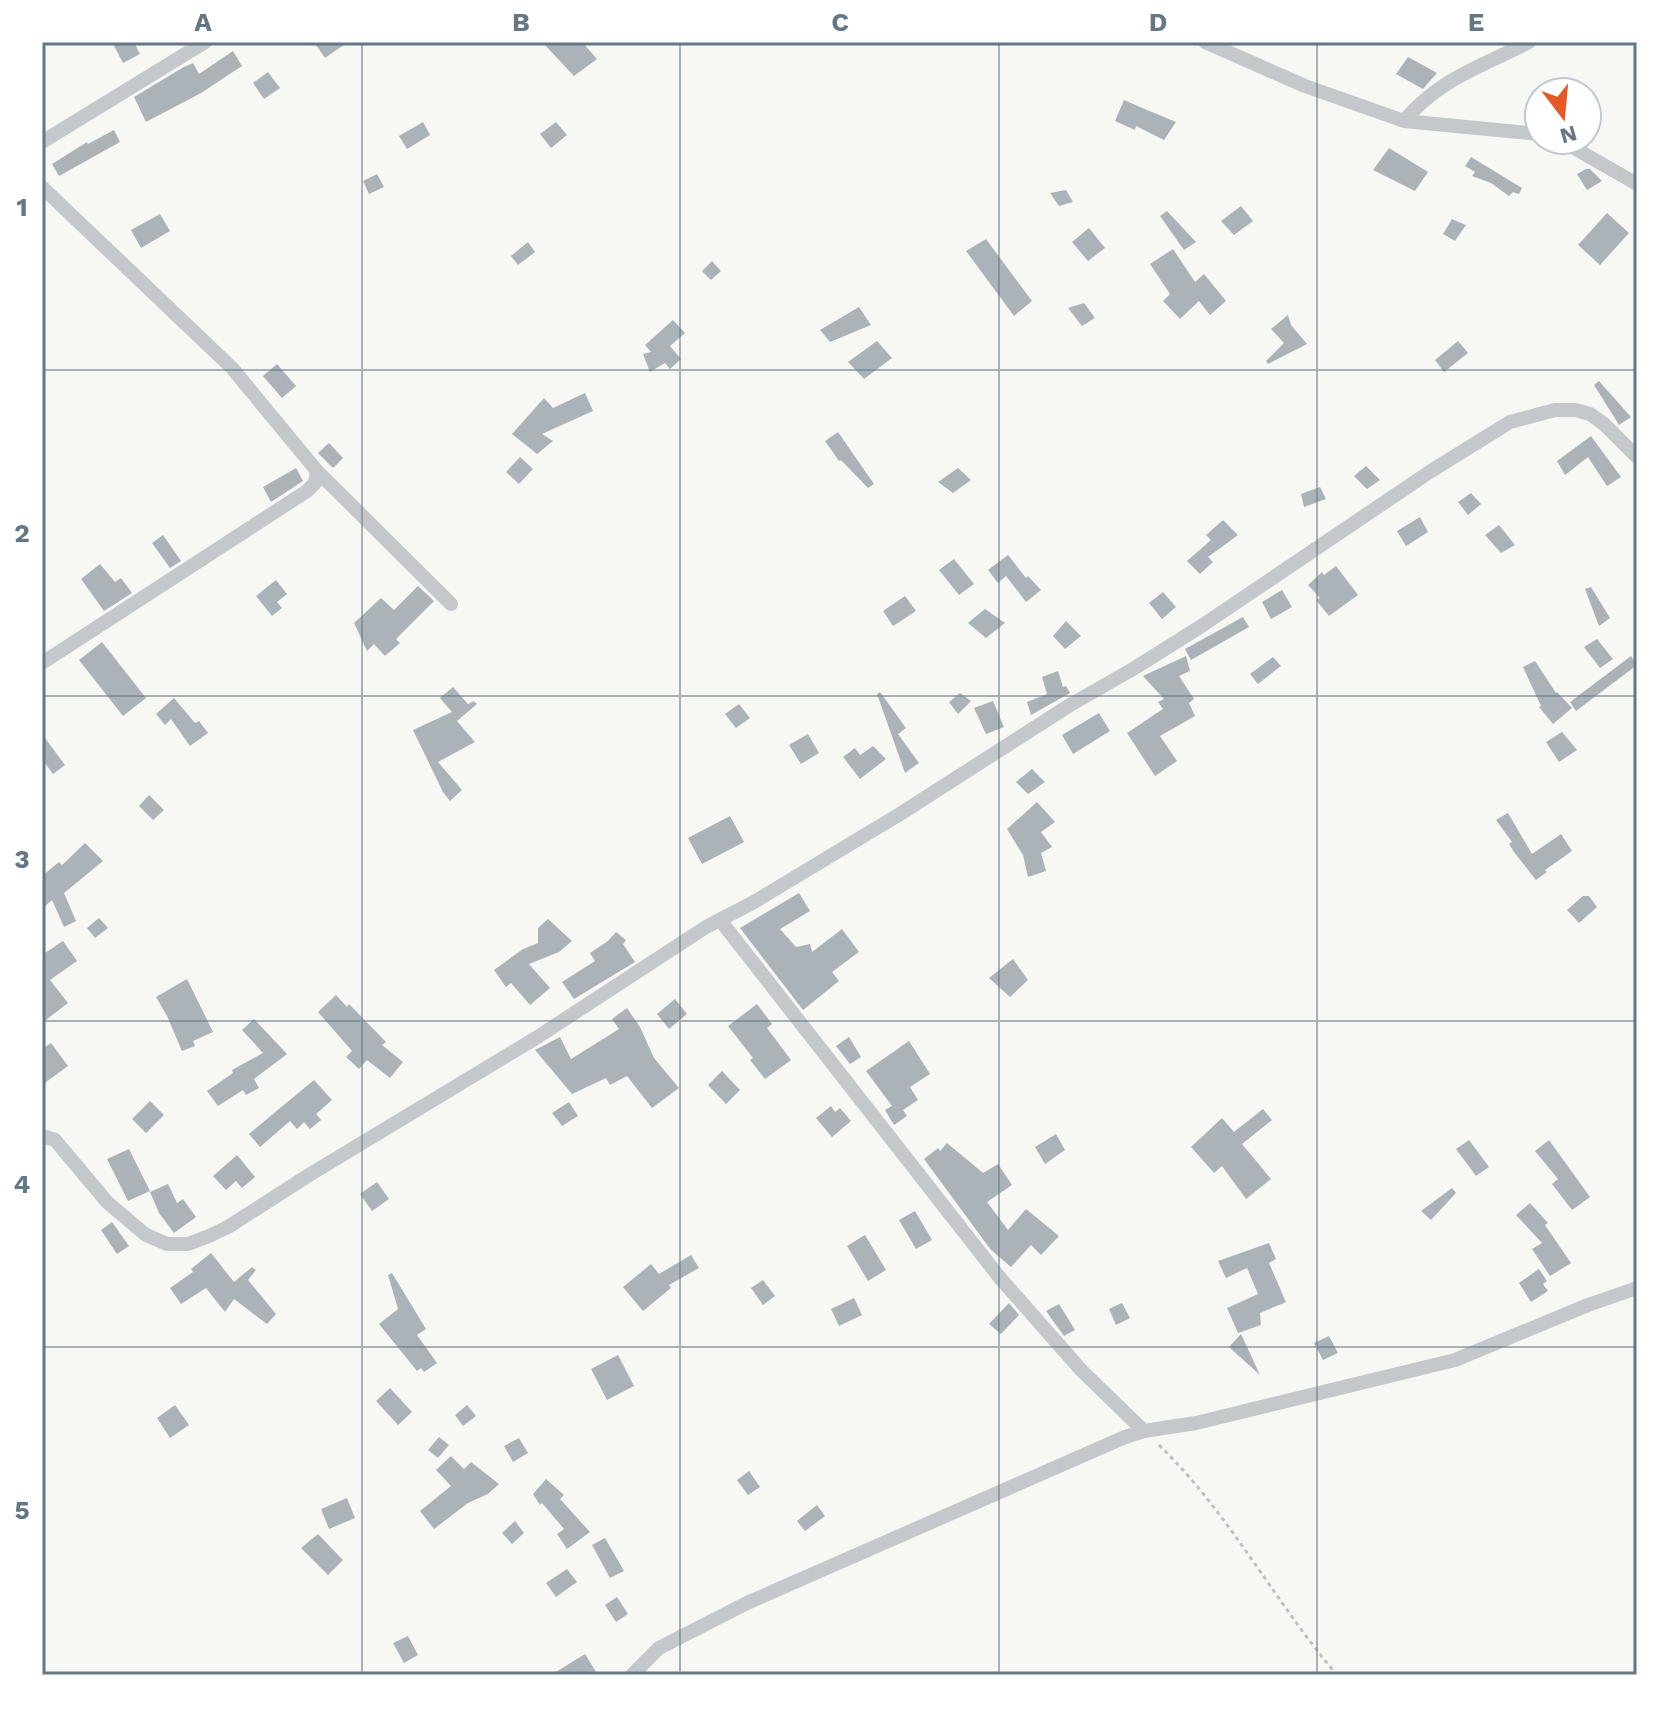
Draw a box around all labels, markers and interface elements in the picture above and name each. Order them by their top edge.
text: A [194,7,212,37]
text: B [512,7,530,37]
text: C [831,7,849,37]
text: D [1149,7,1167,37]
text: E [1468,7,1484,37]
north arrow [1523,76,1603,156]
text: N [1557,120,1580,149]
text: 1 [16,192,28,222]
text: 2 [14,518,30,548]
text: 3 [14,844,30,874]
text: 4 [14,1169,31,1199]
text: 5 [14,1495,30,1525]

